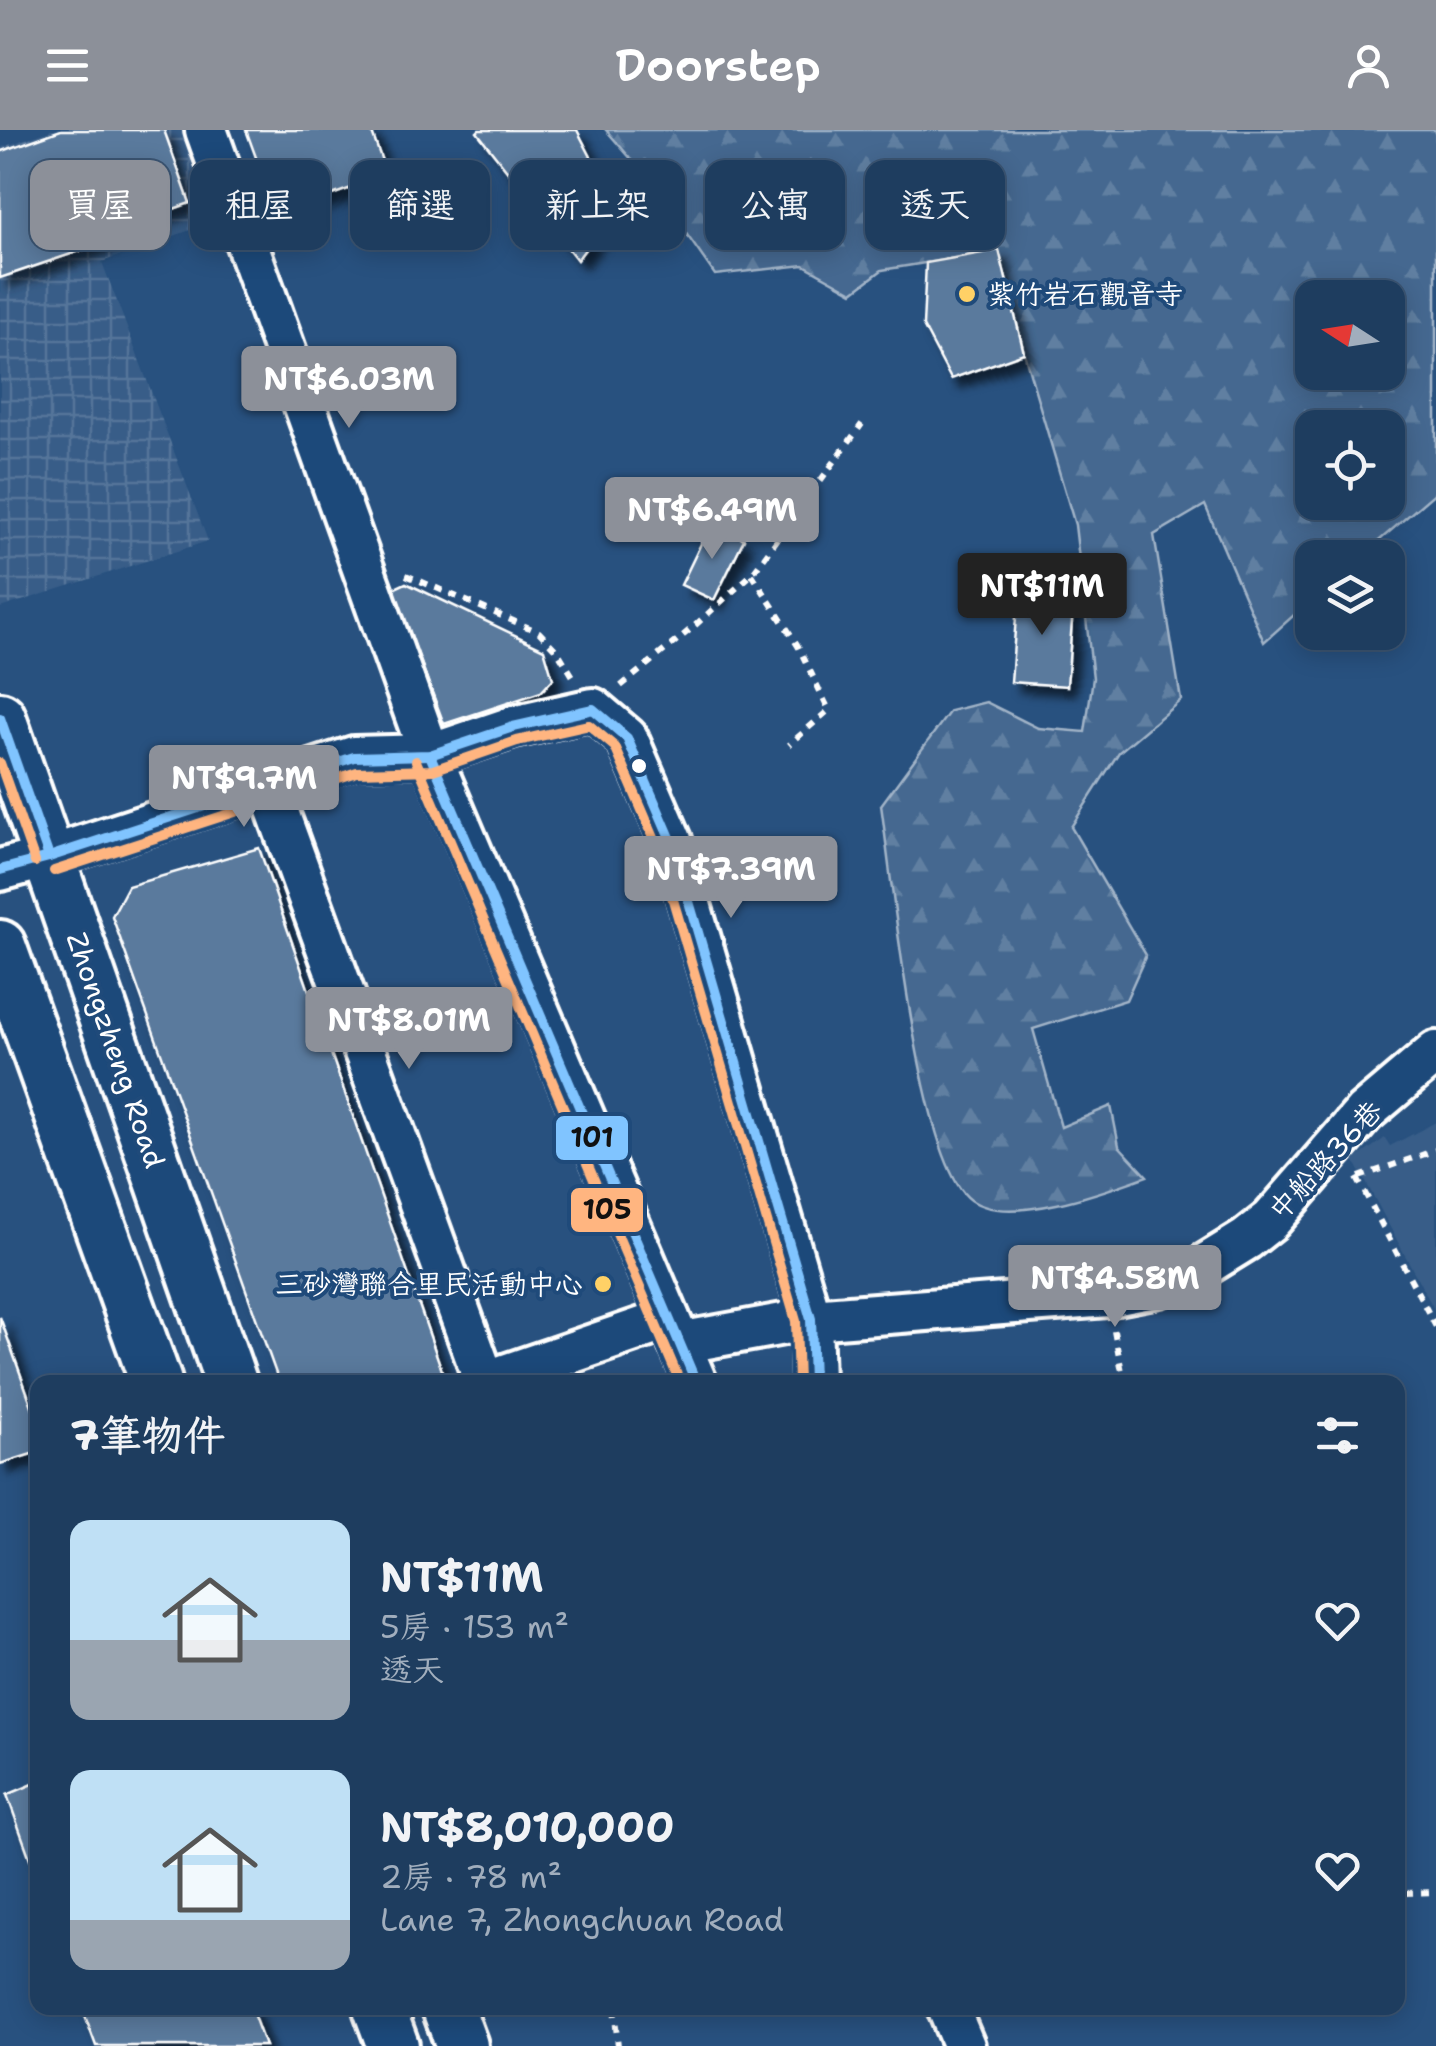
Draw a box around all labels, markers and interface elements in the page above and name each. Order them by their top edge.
text: Doorstep [615,35,821,95]
icon: menu [40,38,95,93]
icon: person [1341,38,1396,93]
chip: 買屋 [30,160,170,250]
chip: 租屋 [190,160,330,250]
chip: 篩選 [350,160,490,250]
chip: 新上架 [510,160,685,250]
chip: 公寓 [705,160,845,250]
chip: 透天 [865,160,1005,250]
place label: 紫竹岩石觀音寺 [987,275,1183,313]
north arrow [1295,280,1405,390]
map controls [1295,280,1405,650]
marker: 紫竹岩石觀音寺 [956,283,978,305]
pin: NT$6.03M [246,346,452,431]
text: NT$6.03M [263,357,435,400]
button: locate [1295,410,1405,520]
pin: NT$6.49M [609,477,815,562]
text: NT$6.49M [627,488,797,531]
button: layers [1295,540,1405,650]
pin: NT$11M [961,553,1123,638]
text: NT$11M [980,564,1104,607]
pin: NT$9.7M [152,745,336,830]
text: NT$9.7M [171,756,317,799]
unlabelled marker [629,756,649,776]
pin: NT$7.39M [628,836,834,921]
text: NT$7.39M [646,847,816,890]
street label: Zhongzheng Road [58,927,174,1173]
pin: NT$8.01M [306,987,512,1072]
text: NT$8.01M [327,998,491,1041]
street label: 中船路36巷 [1260,1091,1391,1228]
line badge: 101 [554,1114,630,1162]
text: 101 [570,1118,614,1156]
line badge: 105 [569,1186,645,1234]
text: 105 [583,1190,631,1228]
pin: NT$4.58M [1012,1245,1218,1330]
text: NT$4.58M [1030,1256,1200,1299]
place label: 三砂灣聯合里民活動中心 [275,1265,583,1303]
marker: 三砂灣聯合里民活動中心 [592,1273,614,1295]
text: 7筆物件 [70,1407,225,1463]
icon: filters [1310,1408,1365,1463]
text: NT$11M [380,1549,543,1605]
icon: home [150,1560,270,1680]
icon: heart [1310,1593,1365,1648]
text: 5房 · 153 m² [380,1605,569,1648]
text: 透天 [380,1648,444,1691]
text: NT$8,010,000 [380,1799,675,1855]
icon: home [150,1810,270,1930]
icon: heart [1310,1843,1365,1898]
text: 2房 · 78 m² [380,1855,562,1898]
text: Lane 7, Zhongchuan Road [380,1898,784,1941]

